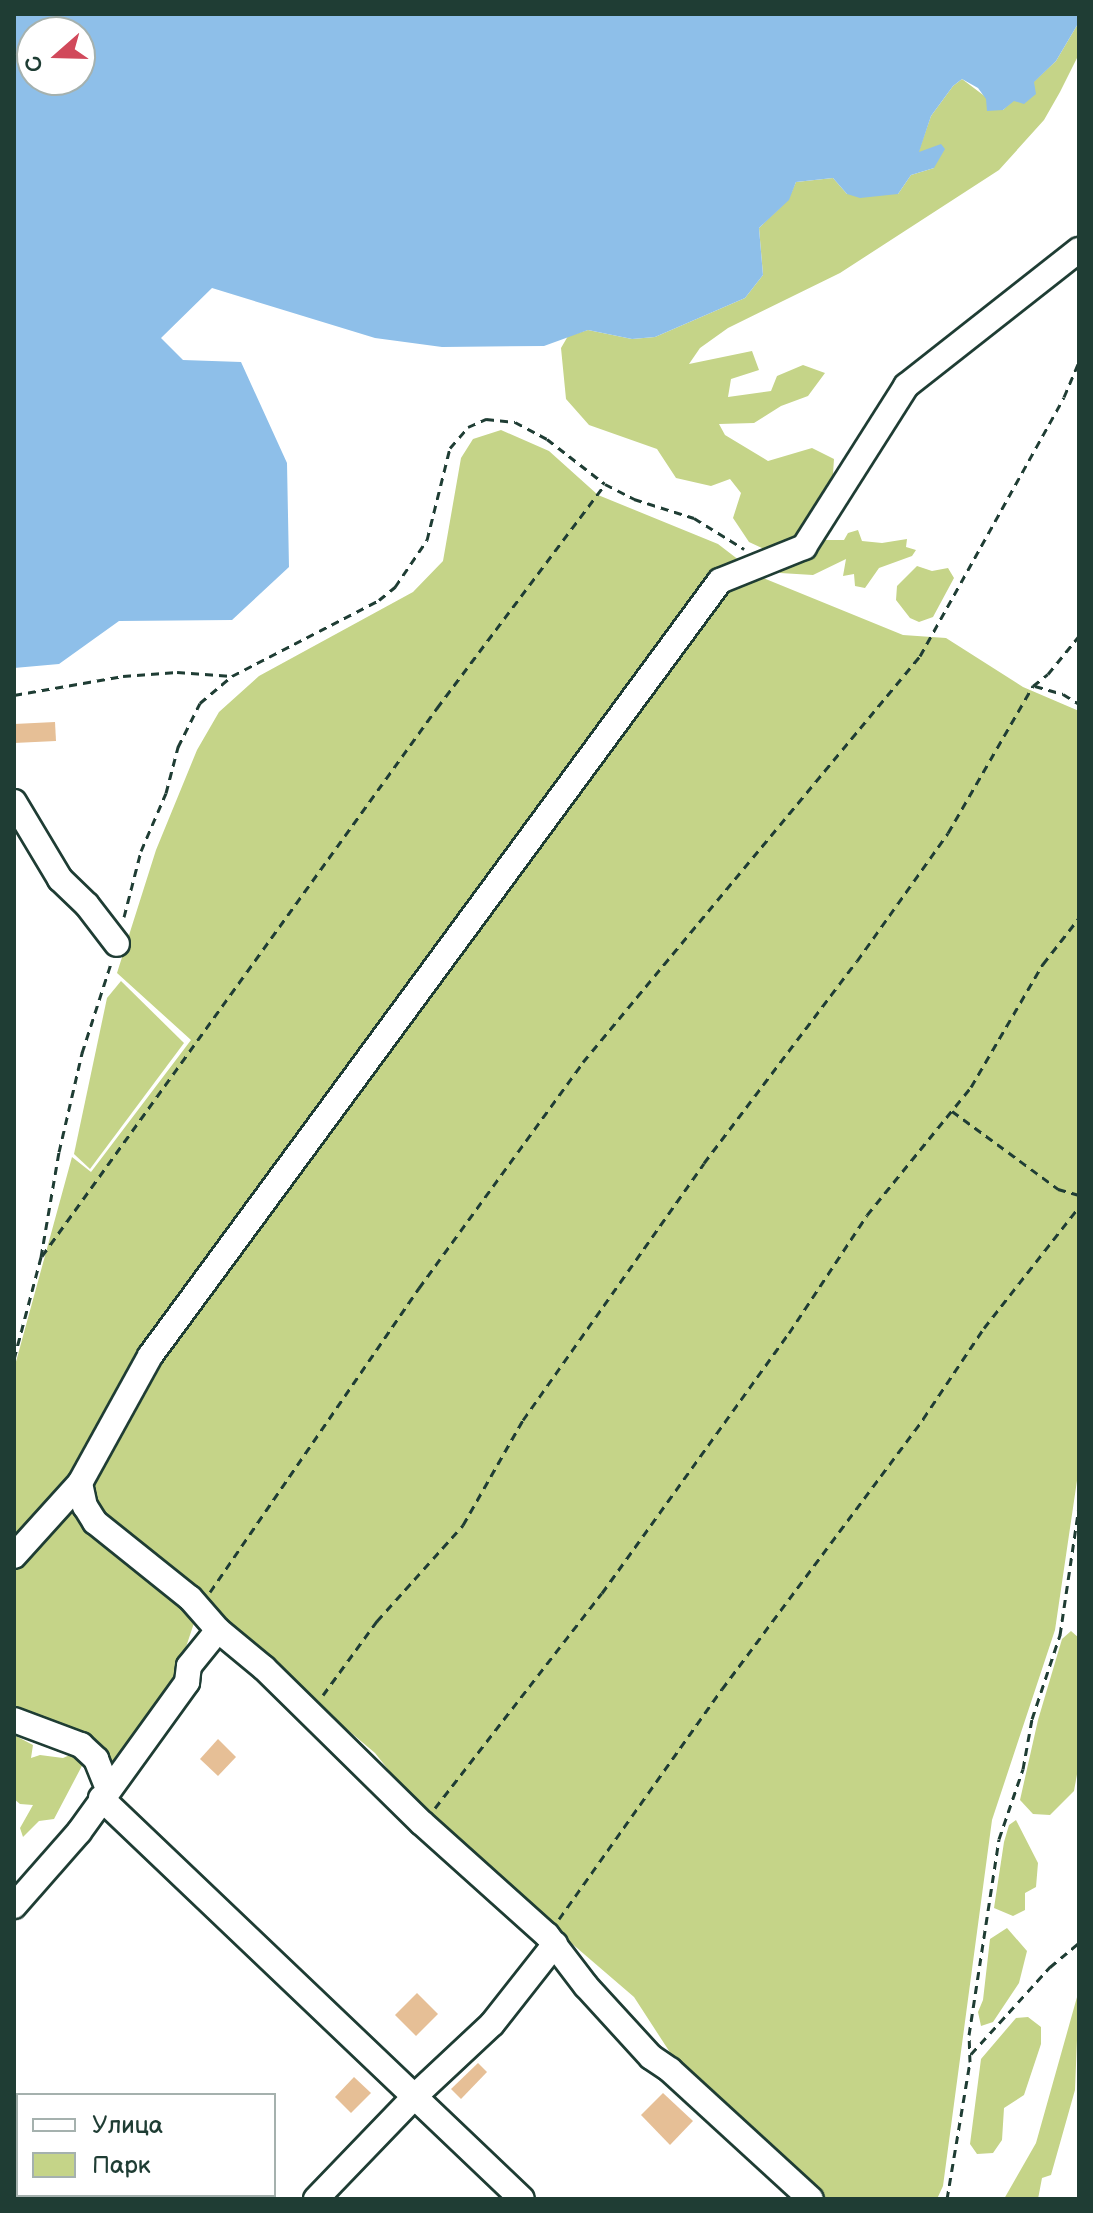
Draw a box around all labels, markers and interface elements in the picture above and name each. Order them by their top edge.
north arrow [16,16,96,96]
text: С [20,52,50,76]
legend [16,2093,276,2197]
text: Улица [92,2111,163,2140]
text: Парк [92,2151,150,2180]

